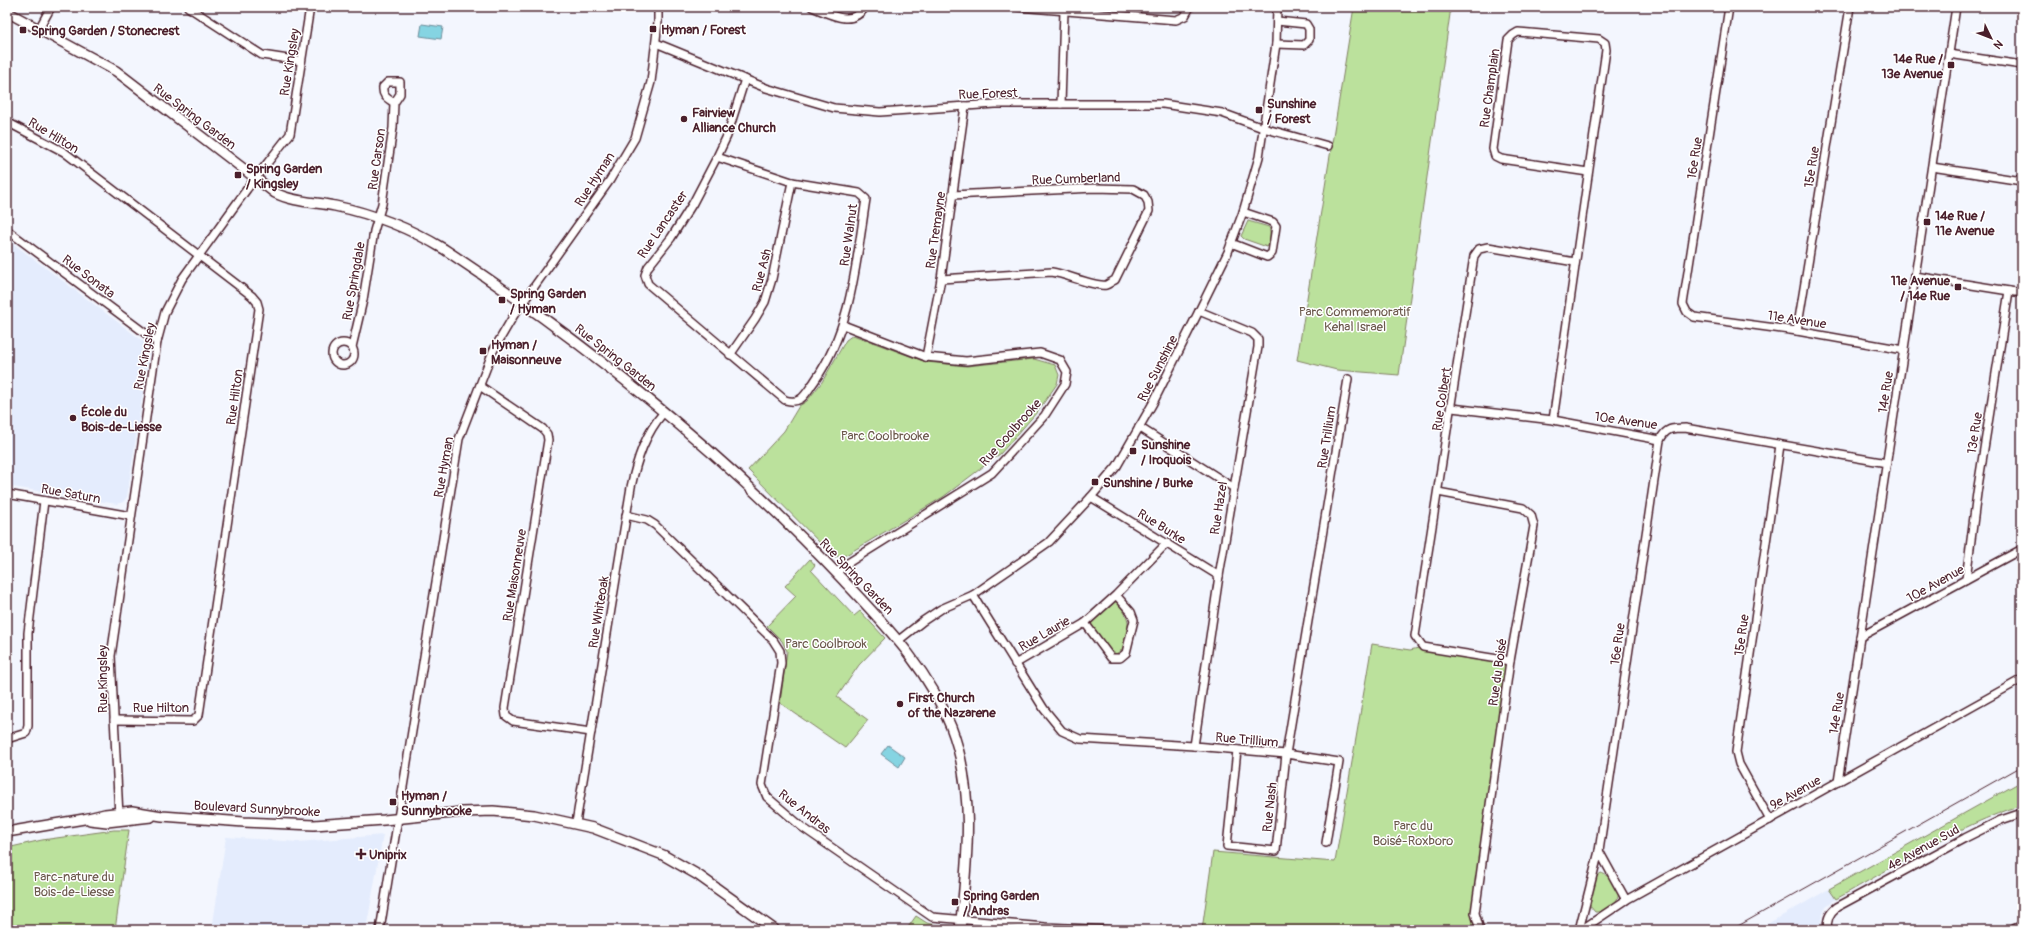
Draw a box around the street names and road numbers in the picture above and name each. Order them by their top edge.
street label: Rue Kingsley [277,27,303,97]
street label: Rue Champlain [1477,48,1503,129]
street label: Rue Spring Garden [150,80,239,153]
street label: Rue Forest [958,85,1019,103]
street label: Rue Hilton [25,114,82,157]
street label: Rue Carson [365,127,389,191]
street label: 16e Rue [1684,135,1706,180]
street label: 15e Rue [1801,145,1823,189]
street label: Rue Hyman [571,149,618,210]
street label: Rue Cumberland [1031,169,1121,189]
street label: Rue Lancaster [634,187,692,262]
street label: Rue Tremayne [923,190,949,270]
street label: Rue Walnut [837,202,861,267]
street label: Rue Springdale [339,240,369,322]
street label: Rue Ash [749,247,775,293]
street label: Rue Sonata [59,252,118,302]
street label: 11e Avenue [1766,307,1828,333]
street label: Rue Kingsley [131,321,159,391]
street label: Rue Spring Garden [571,321,660,395]
street label: Rue Sunshine [1134,332,1182,404]
street label: Rue Colbert [1429,366,1455,432]
street label: Rue Hilton [223,368,247,426]
street label: 14e Rue [1875,369,1897,414]
street label: Rue Coolbrooke [976,395,1045,470]
street label: Rue Trillium [1314,405,1340,470]
street label: 10e Avenue [1593,409,1659,433]
street label: 13e Rue [1964,411,1986,455]
street label: Rue Hyman [431,435,457,499]
street label: Rue Hazel [1207,480,1231,536]
street label: Rue Saturn [40,481,102,507]
street label: Rue Burke [1134,506,1189,548]
street label: Rue Maisonneuve [500,527,530,623]
street label: Rue Spring Garden [816,535,897,618]
street label: 10e Avenue [1904,561,1967,606]
street label: Rue Whiteoak [585,574,613,649]
street label: Rue Laurie [1016,613,1073,655]
street label: 15e Rue [1731,613,1753,657]
street label: 16e Rue [1607,621,1629,666]
street label: Rue du Boisé [1485,637,1511,707]
street label: Rue Kingsley [95,645,111,713]
street label: 14e Rue [1826,690,1848,735]
street label: Rue Hilton [133,700,189,716]
street label: Rue Trillium [1215,729,1279,751]
street label: 9e Avenue [1767,772,1824,813]
street label: Rue Nash [1259,781,1281,833]
street label: Rue Andras [775,786,834,837]
street label: Boulevard Sunnybrooke [193,798,321,820]
street label: 4e Avenue Sud [1885,821,1962,874]

